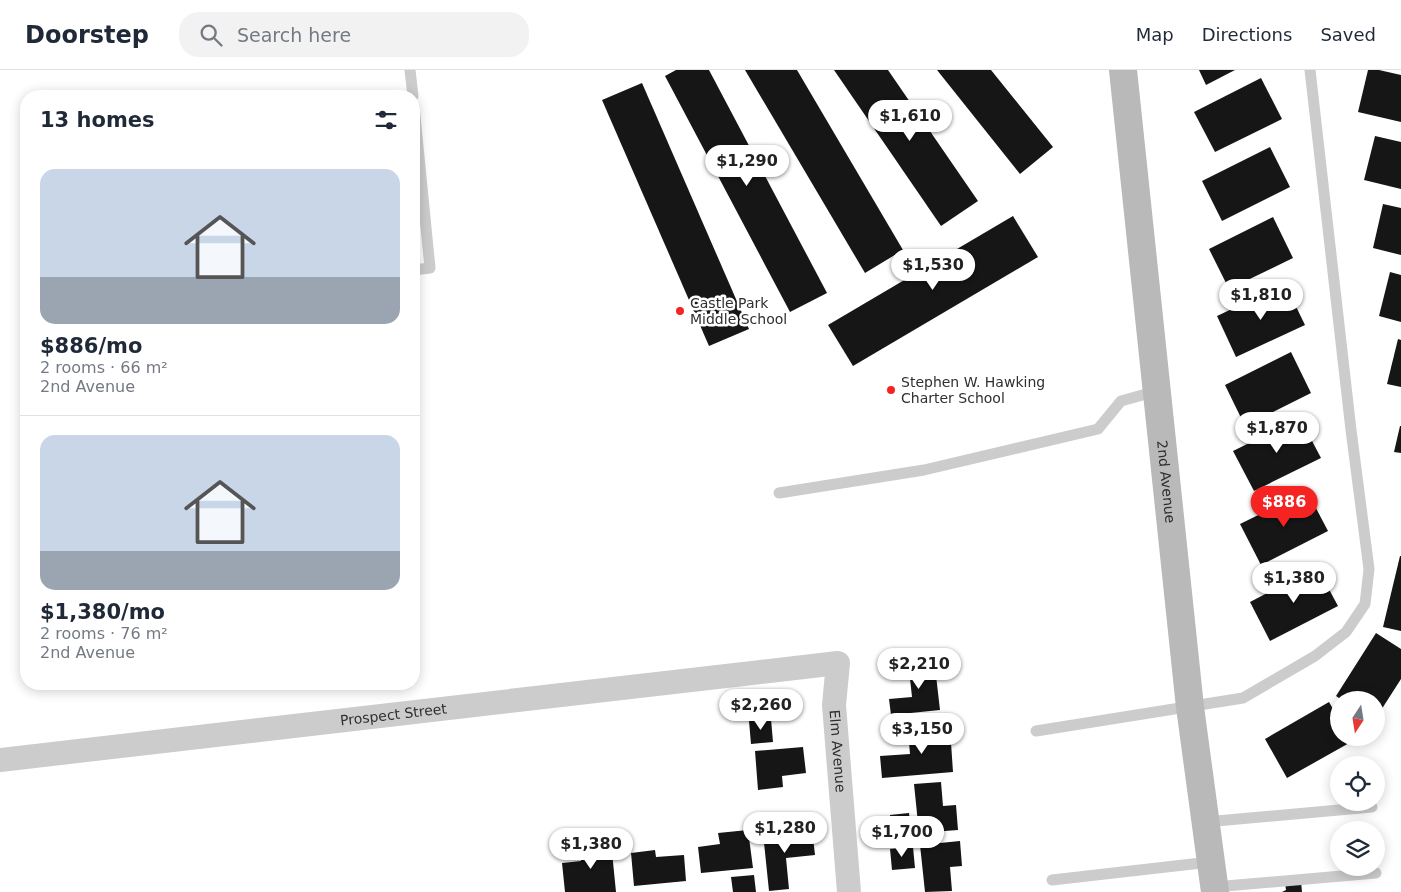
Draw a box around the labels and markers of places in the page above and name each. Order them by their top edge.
pin: $1,610 [869,100,951,142]
pin: $1,290 [706,144,788,187]
pin: $1,530 [892,248,974,291]
pin: $1,810 [1220,278,1302,321]
place label: Castle Park Middle School [690,295,787,327]
marker: Castle Park Middle School [674,305,686,317]
place label: Stephen W. Hawking Charter School [901,374,1045,406]
marker: Stephen W. Hawking Charter School [885,384,897,396]
pin: $1,870 [1236,412,1318,454]
pin: $886 [1254,486,1314,528]
pin: $1,380 [1253,562,1335,604]
pin: $2,210 [878,648,960,690]
pin: $2,260 [720,688,802,731]
pin: $3,150 [881,712,963,755]
pin: $1,280 [744,812,826,854]
pin: $1,700 [861,816,943,858]
pin: $1,380 [550,828,632,870]

